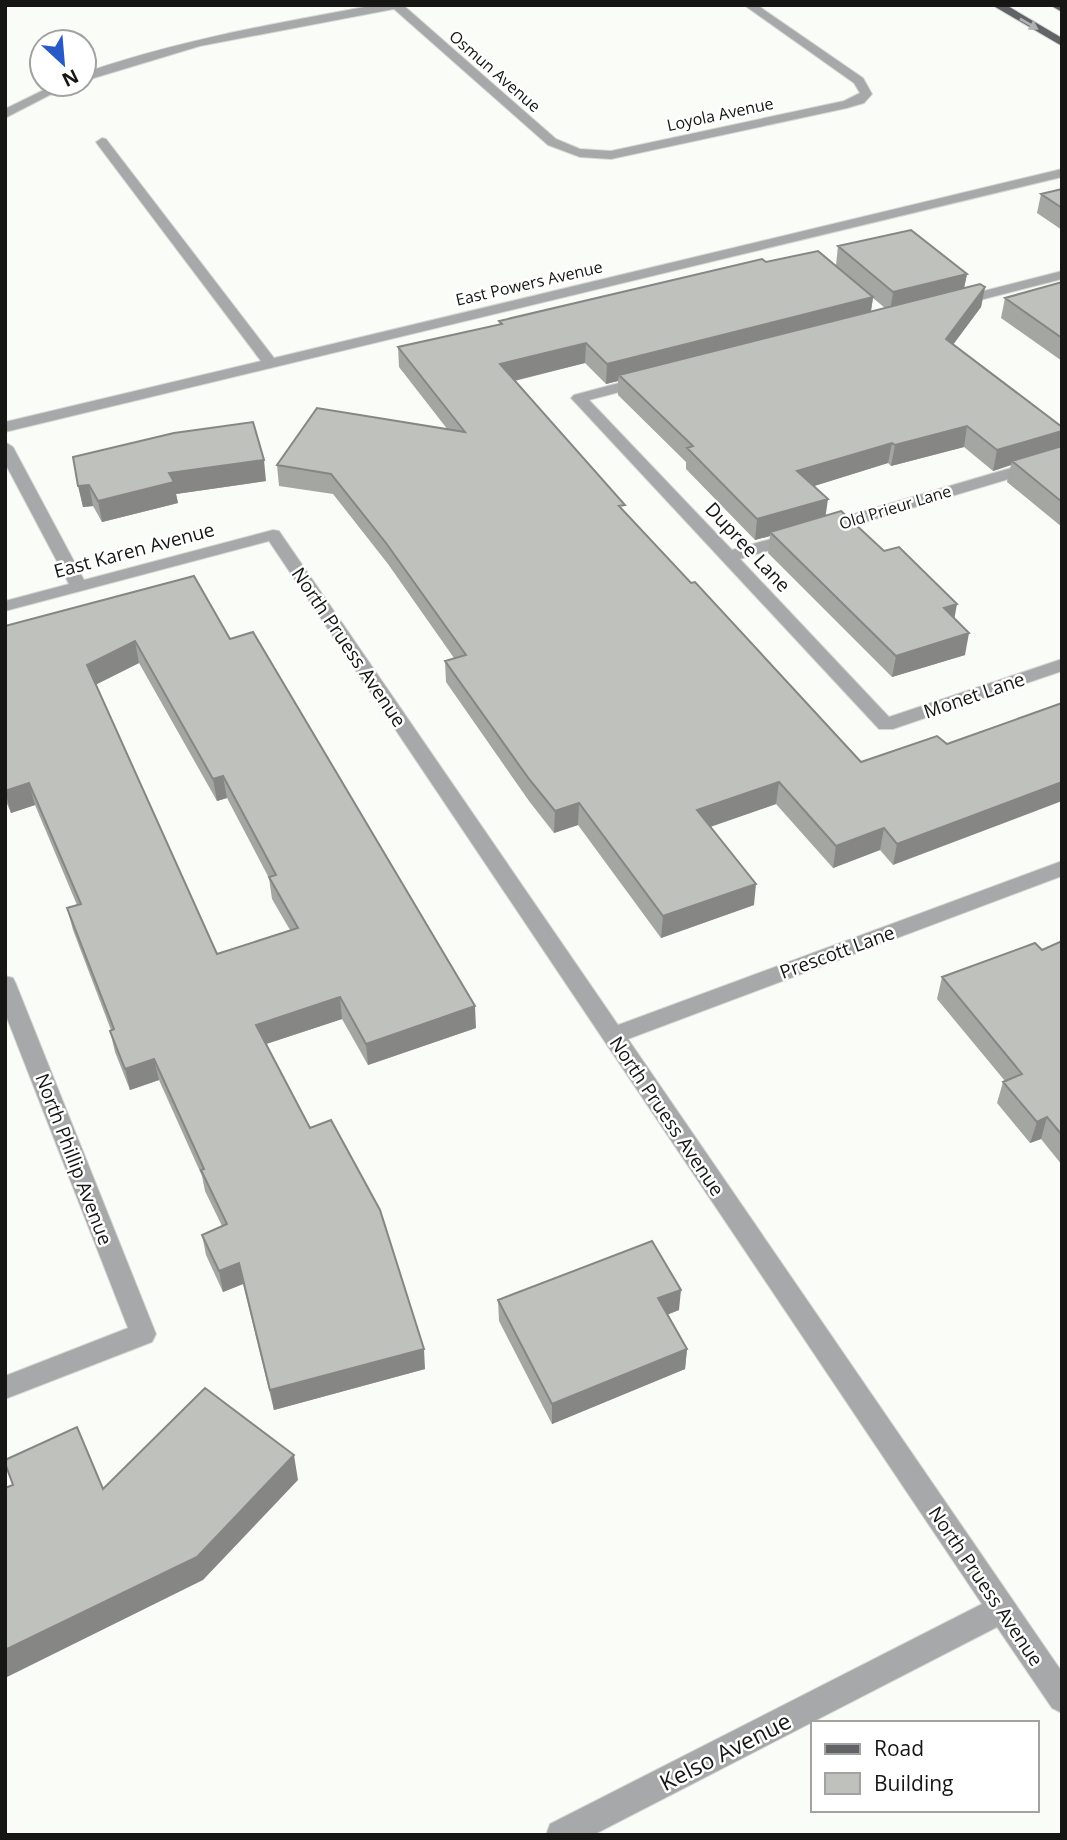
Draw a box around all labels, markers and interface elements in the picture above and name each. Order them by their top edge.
one-way arrow [1020,18,1039,31]
street label: Osmun Avenue [445,25,545,117]
north arrow [28,28,98,98]
text: N [58,63,83,93]
street label: Loyola Avenue [665,92,775,136]
street label: East Powers Avenue [453,255,605,311]
street label: Old Prieur Lane [836,479,954,535]
street label: Dupree Lane [700,496,796,598]
street label: East Karen Avenue [51,516,217,584]
street label: North Pruess Avenue [286,562,412,732]
street label: Monet Lane [920,666,1028,724]
street label: Prescott Lane [776,919,898,985]
street label: North Pruess Avenue [604,1031,730,1201]
street label: North Phillip Avenue [29,1069,119,1249]
street label: North Pruess Avenue [923,1501,1049,1671]
street label: Kelso Avenue [654,1704,796,1798]
legend [811,1721,1039,1812]
text: Road [874,1734,924,1762]
text: Building [874,1769,953,1797]

